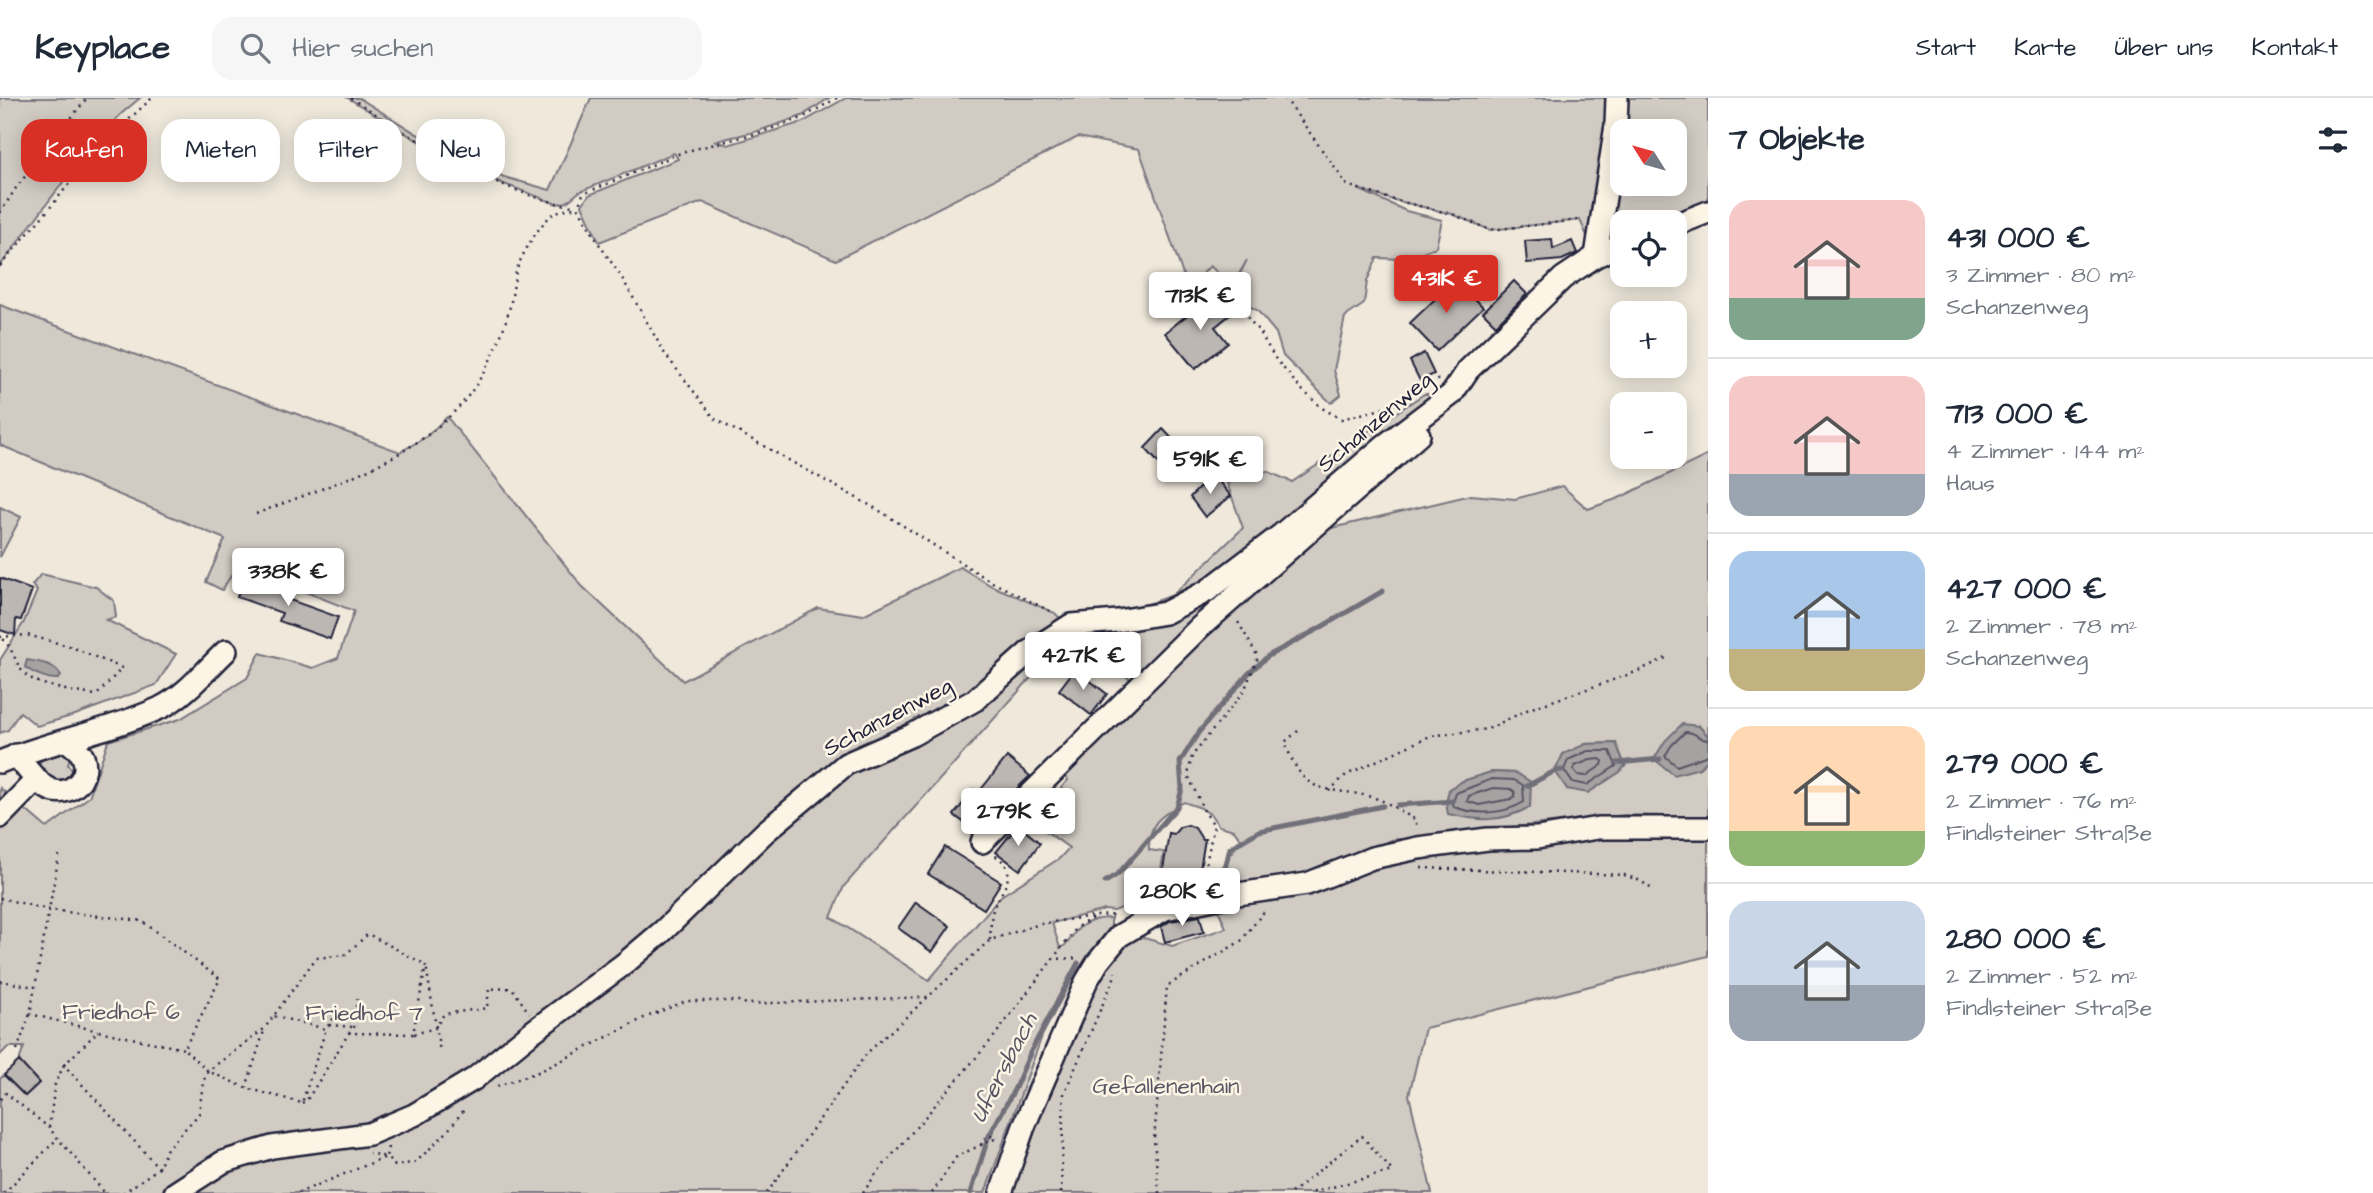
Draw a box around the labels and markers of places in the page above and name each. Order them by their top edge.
pin: 431K € [1389,256,1503,315]
pin: 713K € [1143,272,1257,332]
pin: 591K € [1153,436,1267,496]
pin: 338K € [231,548,345,608]
pin: 427K € [1026,632,1140,692]
pin: 279K € [961,788,1075,848]
pin: 280K € [1125,868,1239,928]

